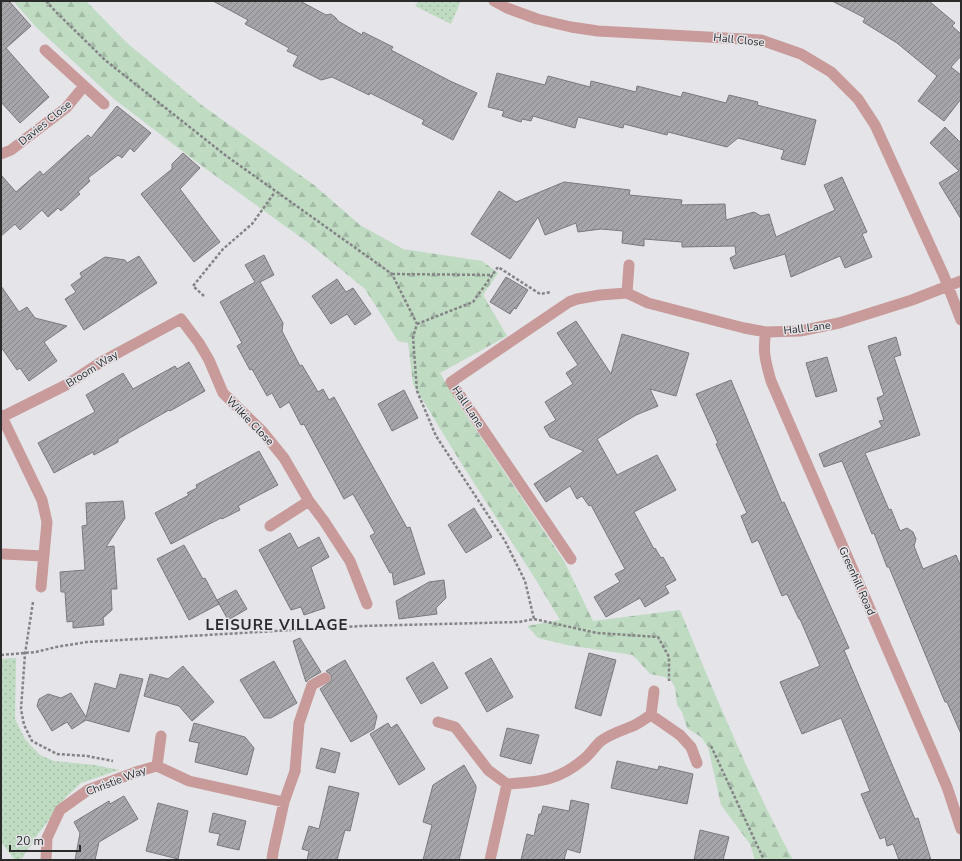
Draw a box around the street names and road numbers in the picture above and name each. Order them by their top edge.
street label: Hall Close [713,30,765,50]
street label: Davies Close [15,97,75,149]
street label: Hall Lane [783,318,832,338]
street label: Broom Way [63,347,121,391]
street label: Hall Lane [449,383,488,431]
street label: Wilkie Close [223,393,277,449]
street label: Greenhill Road [835,544,879,618]
street label: Christie Way [84,763,149,799]

